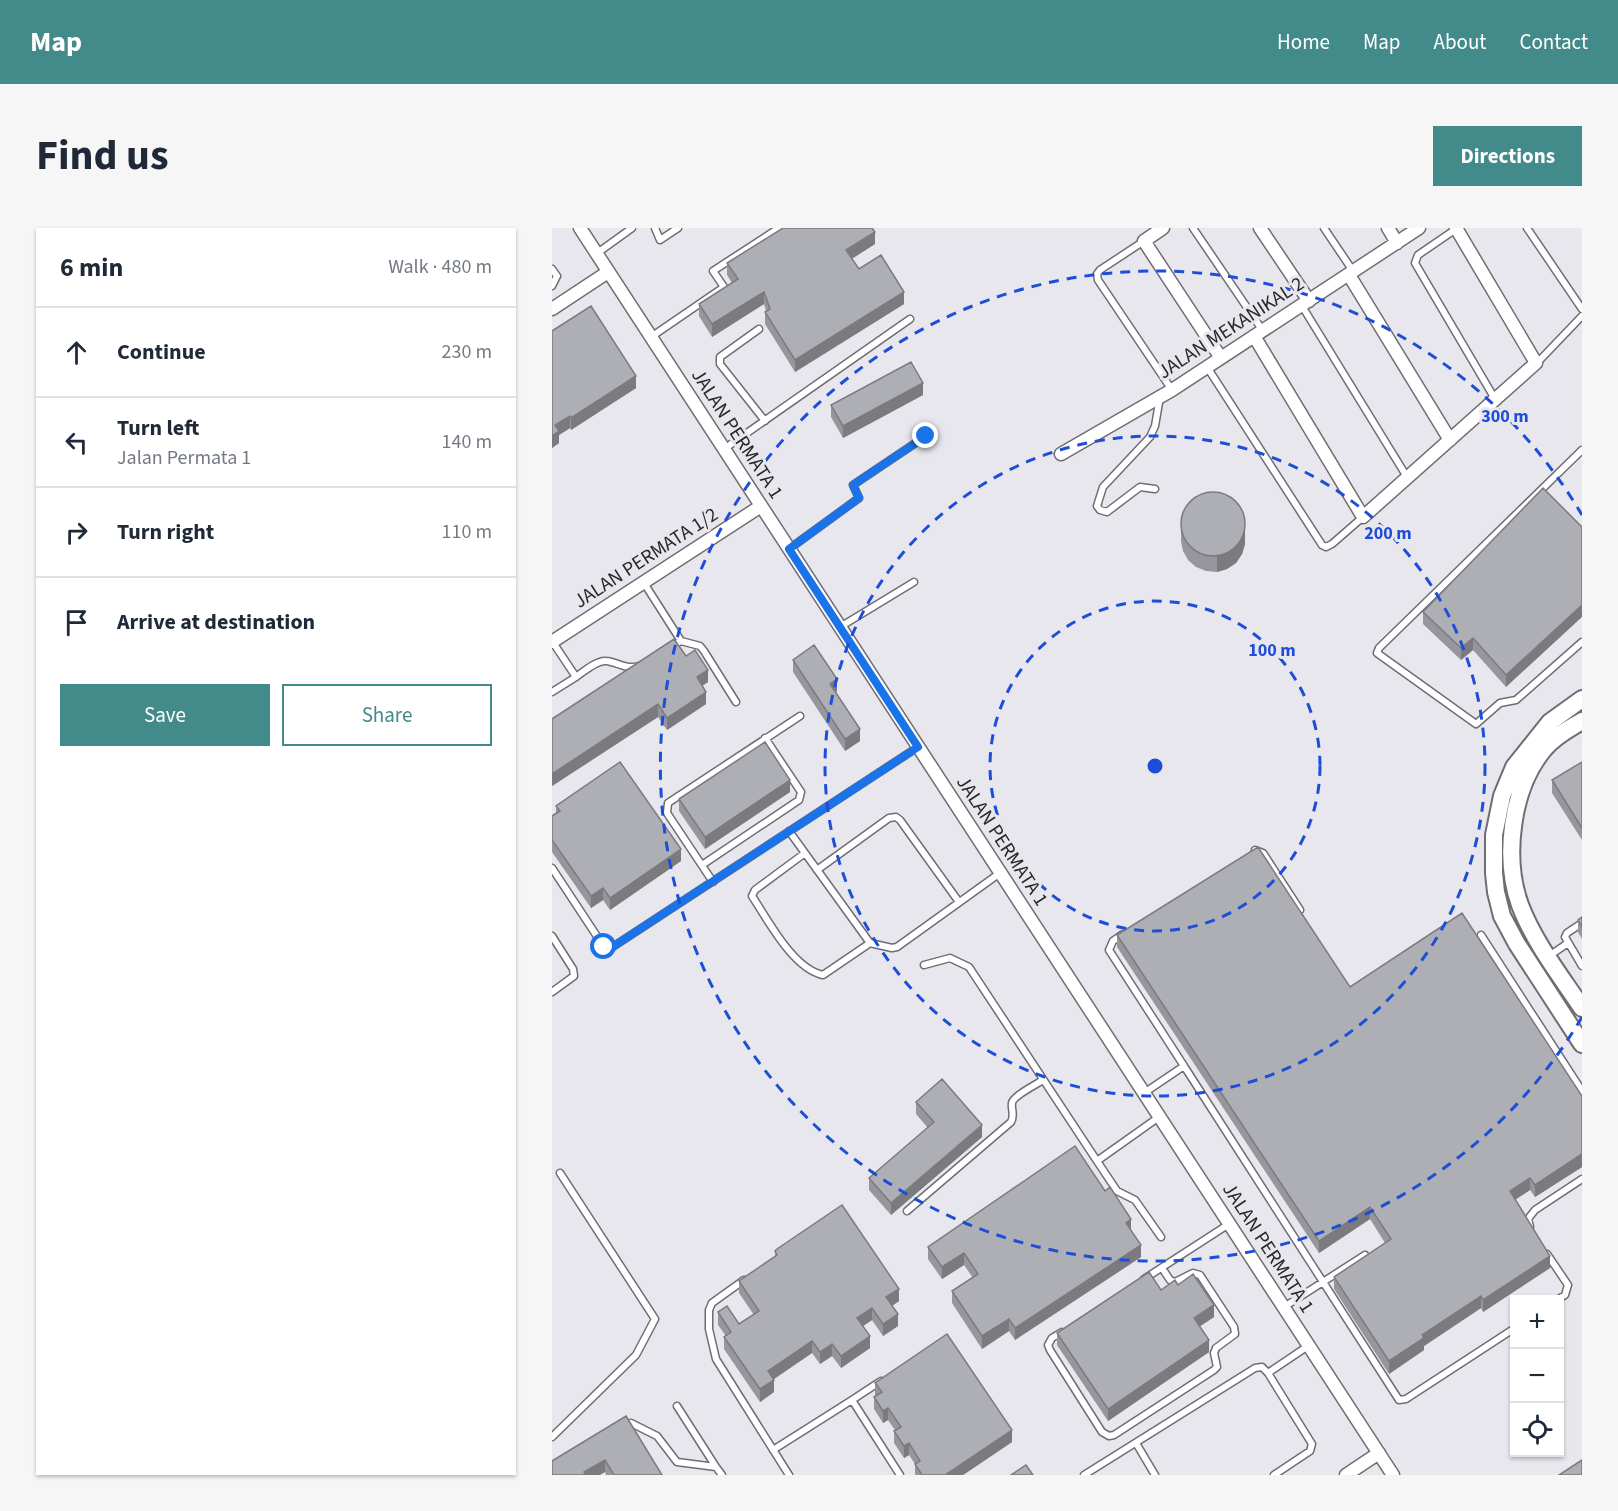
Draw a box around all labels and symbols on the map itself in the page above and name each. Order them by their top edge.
street label: JALAN MEKANIKAL 2 [1152,270,1310,386]
street label: JALAN PERMATA 1 [684,363,790,505]
text: 300 m [1481,404,1529,429]
route end [912,422,938,448]
street label: JALAN PERMATA 1/2 [568,501,724,615]
text: 200 m [1364,521,1412,546]
text: 100 m [1248,638,1296,663]
centre of rings [1145,756,1165,776]
street label: JALAN PERMATA 1 [949,770,1055,912]
route start [590,933,616,959]
street label: JALAN PERMATA 1 [1215,1177,1321,1319]

